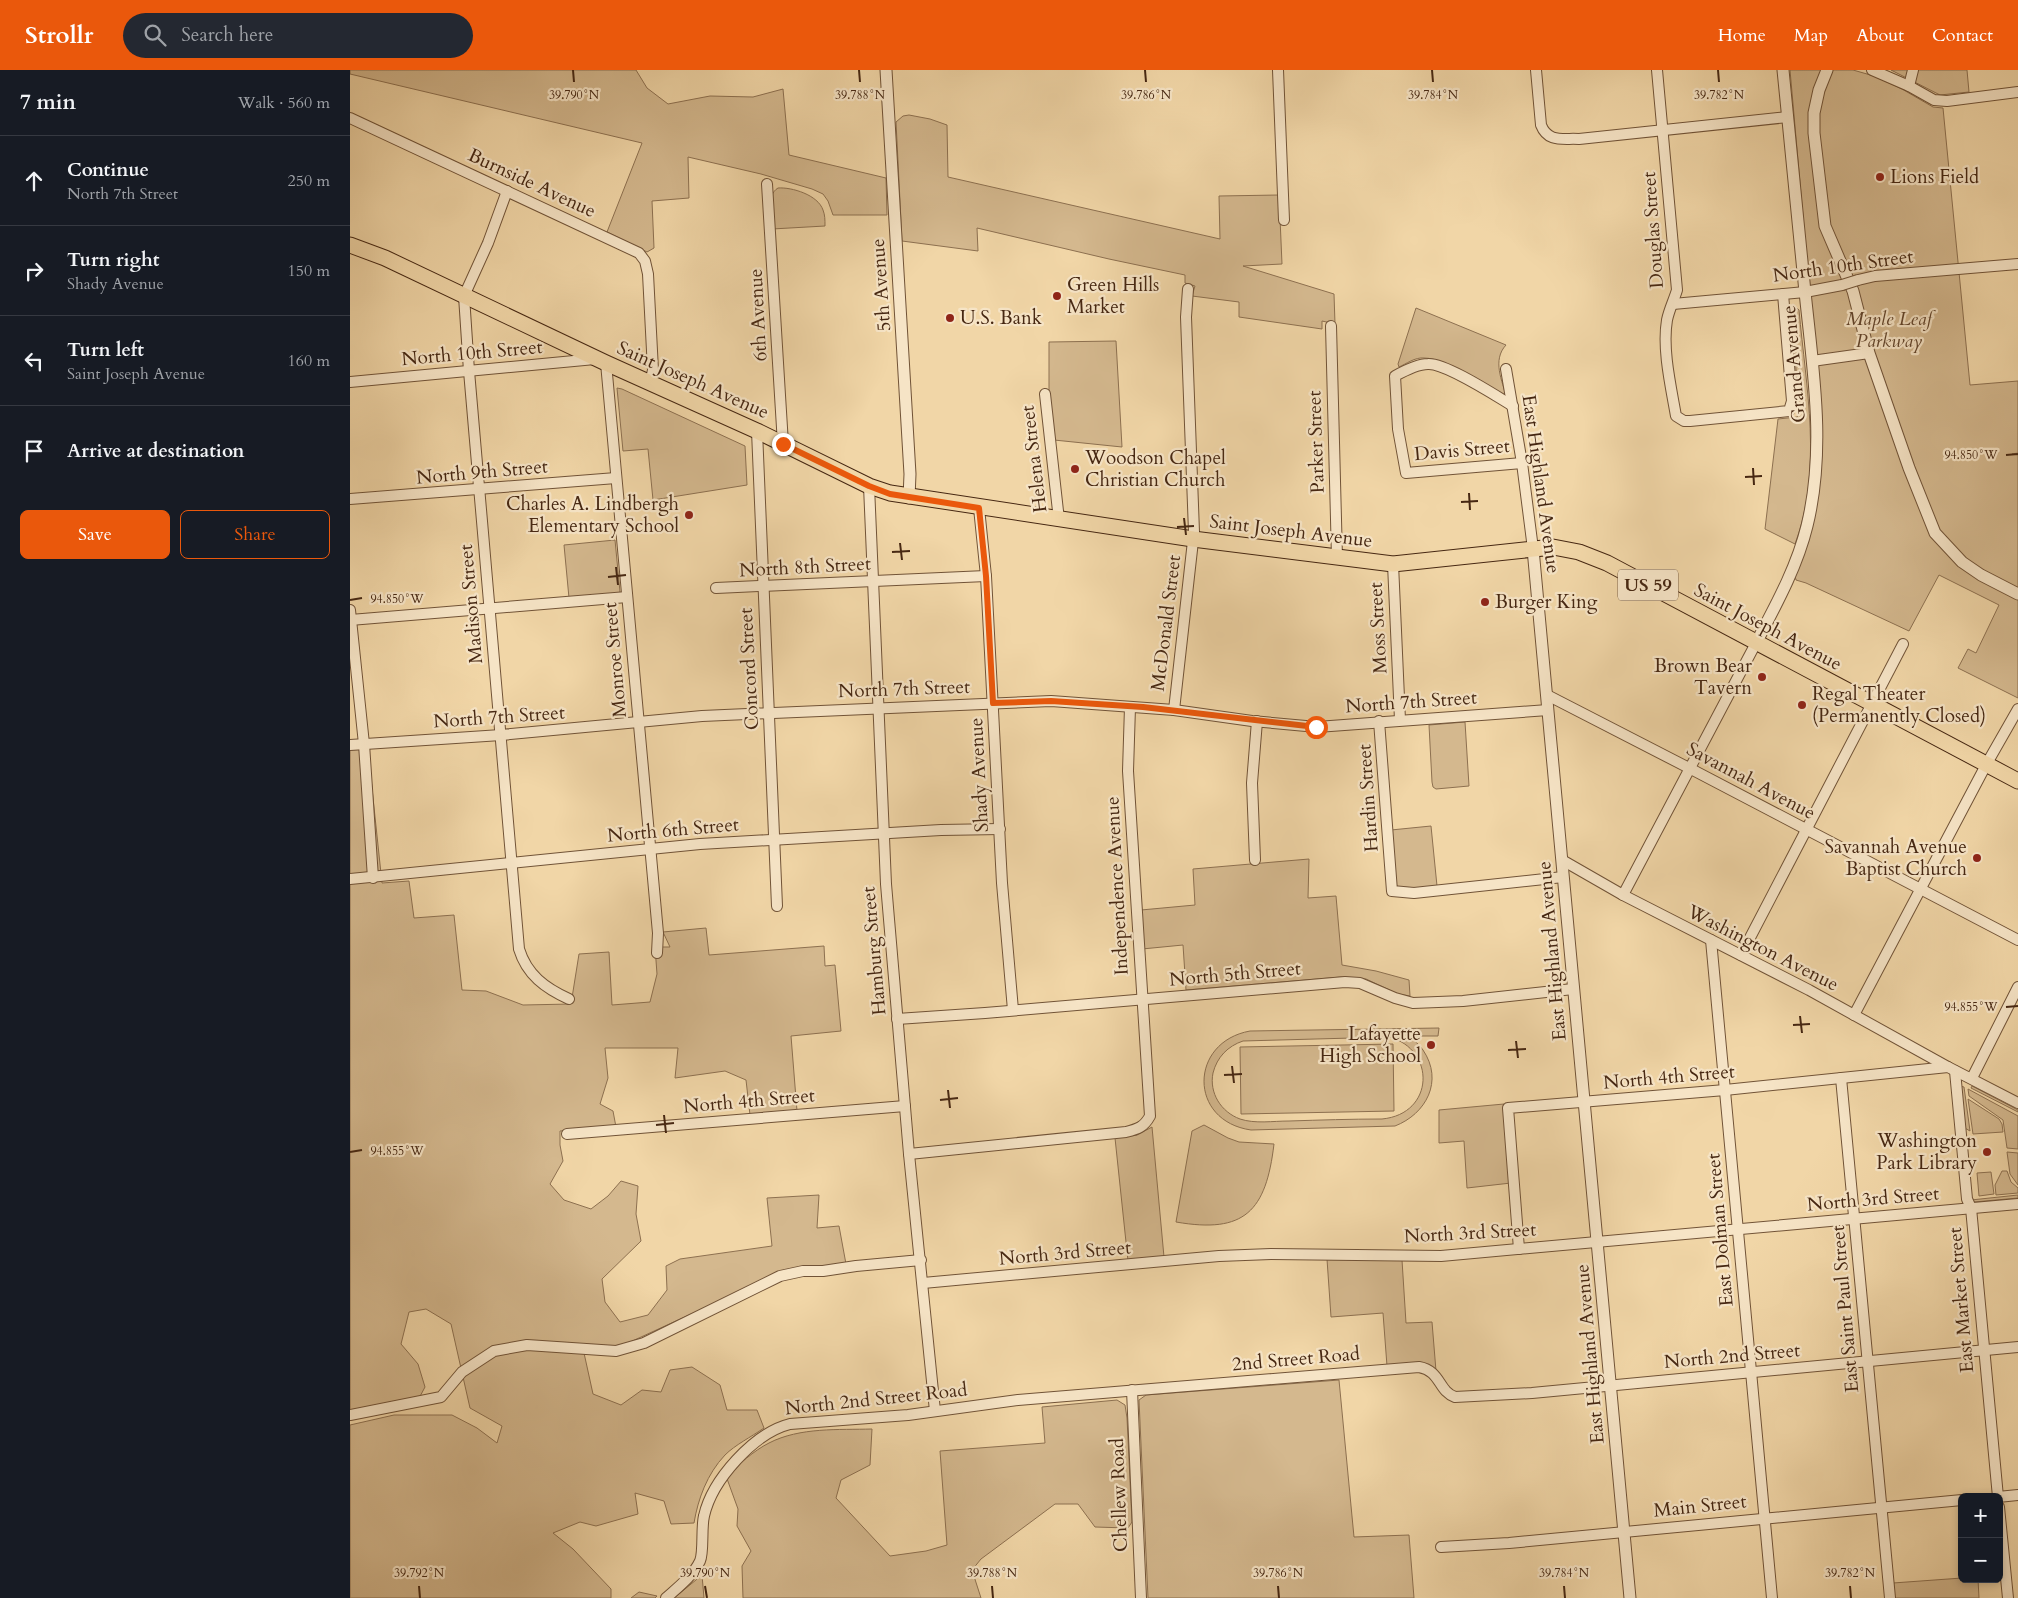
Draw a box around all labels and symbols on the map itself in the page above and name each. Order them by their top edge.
text: 39.790°N [549,87,600,103]
text: 39.788°N [835,87,886,103]
text: 39.786°N [1121,87,1172,103]
text: 39.784°N [1408,87,1459,103]
text: 39.782°N [1694,87,1745,103]
street label: Burnside Avenue [464,142,600,224]
place label: Lions Field [1890,164,1979,190]
street label: Douglas Street [1636,171,1670,289]
marker: Lions Field [1874,171,1886,183]
street label: 5th Avenue [865,238,897,332]
street label: North 10th Street [1771,243,1915,289]
street label: 6th Avenue [743,268,773,362]
place label: Green Hills Market [1067,272,1159,320]
marker: Green Hills Market [1051,290,1063,302]
street label: Grand Avenue [1776,304,1812,424]
place label: U.S. Bank [960,305,1043,331]
park label: Maple Leaf Parkway [1846,306,1936,354]
marker: U.S. Bank [944,312,956,324]
street label: North 10th Street [400,334,544,372]
street label: Saint Joseph Avenue [613,335,773,425]
street label: Parker Street [1301,390,1331,494]
street label: East Highland Avenue [1516,393,1566,575]
street label: Helena Street [1015,404,1053,514]
route end [772,433,795,456]
street label: Davis Street [1413,433,1511,467]
place label: Woodson Chapel Christian Church [1084,445,1226,493]
text: 94.850°W [1944,447,1998,463]
street label: North 9th Street [415,453,549,491]
marker: Woodson Chapel Christian Church [1069,463,1081,475]
place label: Charles A. Lindbergh Elementary School [506,491,680,539]
street label: Saint Joseph Avenue [1208,508,1374,554]
marker: Charles A. Lindbergh Elementary School [683,509,695,521]
street label: Madison Street [453,543,489,665]
street label: North 8th Street [738,551,872,583]
street label: McDonald Street [1145,553,1187,693]
road number: US 59 [1618,570,1678,600]
street label: Saint Joseph Avenue [1690,577,1846,677]
street label: Moss Street [1363,582,1393,674]
place label: Burger King [1495,589,1598,615]
text: 94.850°W [370,591,424,607]
marker: Burger King [1479,596,1491,608]
street label: Monroe Street [597,601,633,719]
street label: Concord Street [733,607,765,731]
place label: Brown Bear Tavern [1654,653,1752,701]
marker: Brown Bear Tavern [1756,671,1768,683]
street label: North 7th Street [838,674,970,704]
place label: Regal Theater (Permanently Closed) [1812,681,1986,729]
street label: North 7th Street [1344,684,1478,720]
street label: North 7th Street [432,699,566,735]
marker: Regal Theater (Permanently Closed) [1796,699,1808,711]
route start [1305,716,1328,739]
street label: Shady Avenue [963,717,995,833]
street label: Savannah Avenue [1682,736,1820,826]
street label: Hardin Street [1351,743,1385,853]
street label: Independence Avenue [1099,796,1135,976]
street label: North 6th Street [606,811,740,849]
place label: Savannah Avenue Baptist Church [1825,834,1968,882]
marker: Savannah Avenue Baptist Church [1971,852,1983,864]
street label: East Highland Avenue [1531,860,1573,1042]
street label: Hamburg Street [855,886,893,1016]
street label: Washington Avenue [1682,898,1843,997]
street label: North 5th Street [1168,955,1302,993]
text: 94.855°W [1944,999,1998,1015]
place label: Lafayette High School [1320,1021,1421,1069]
marker: Lafayette High School [1425,1039,1437,1051]
street label: North 4th Street [1602,1058,1736,1096]
street label: North 4th Street [682,1082,816,1120]
place label: Washington Park Library [1876,1128,1977,1176]
text: 94.855°W [370,1143,424,1159]
marker: Washington Park Library [1981,1146,1993,1158]
street label: East Dolman Street [1700,1152,1740,1308]
street label: North 3rd Street [1806,1180,1940,1218]
street label: North 3rd Street [1403,1217,1537,1249]
street label: East Saint Paul Street [1825,1224,1865,1394]
street label: East Market Street [1942,1226,1980,1374]
street label: North 3rd Street [998,1234,1132,1272]
street label: East Highland Avenue [1569,1263,1611,1445]
street label: North 2nd Street [1663,1337,1801,1375]
street label: 2nd Street Road [1231,1340,1361,1378]
street label: North 2nd Street Road [784,1376,968,1422]
street label: Chellew Road [1104,1438,1134,1552]
street label: Main Street [1652,1488,1748,1524]
text: 39.792°N [394,1565,445,1581]
text: 39.790°N [680,1565,731,1581]
text: 39.788°N [967,1565,1018,1581]
text: 39.786°N [1253,1565,1304,1581]
text: 39.784°N [1539,1565,1590,1581]
text: 39.782°N [1825,1565,1876,1581]

